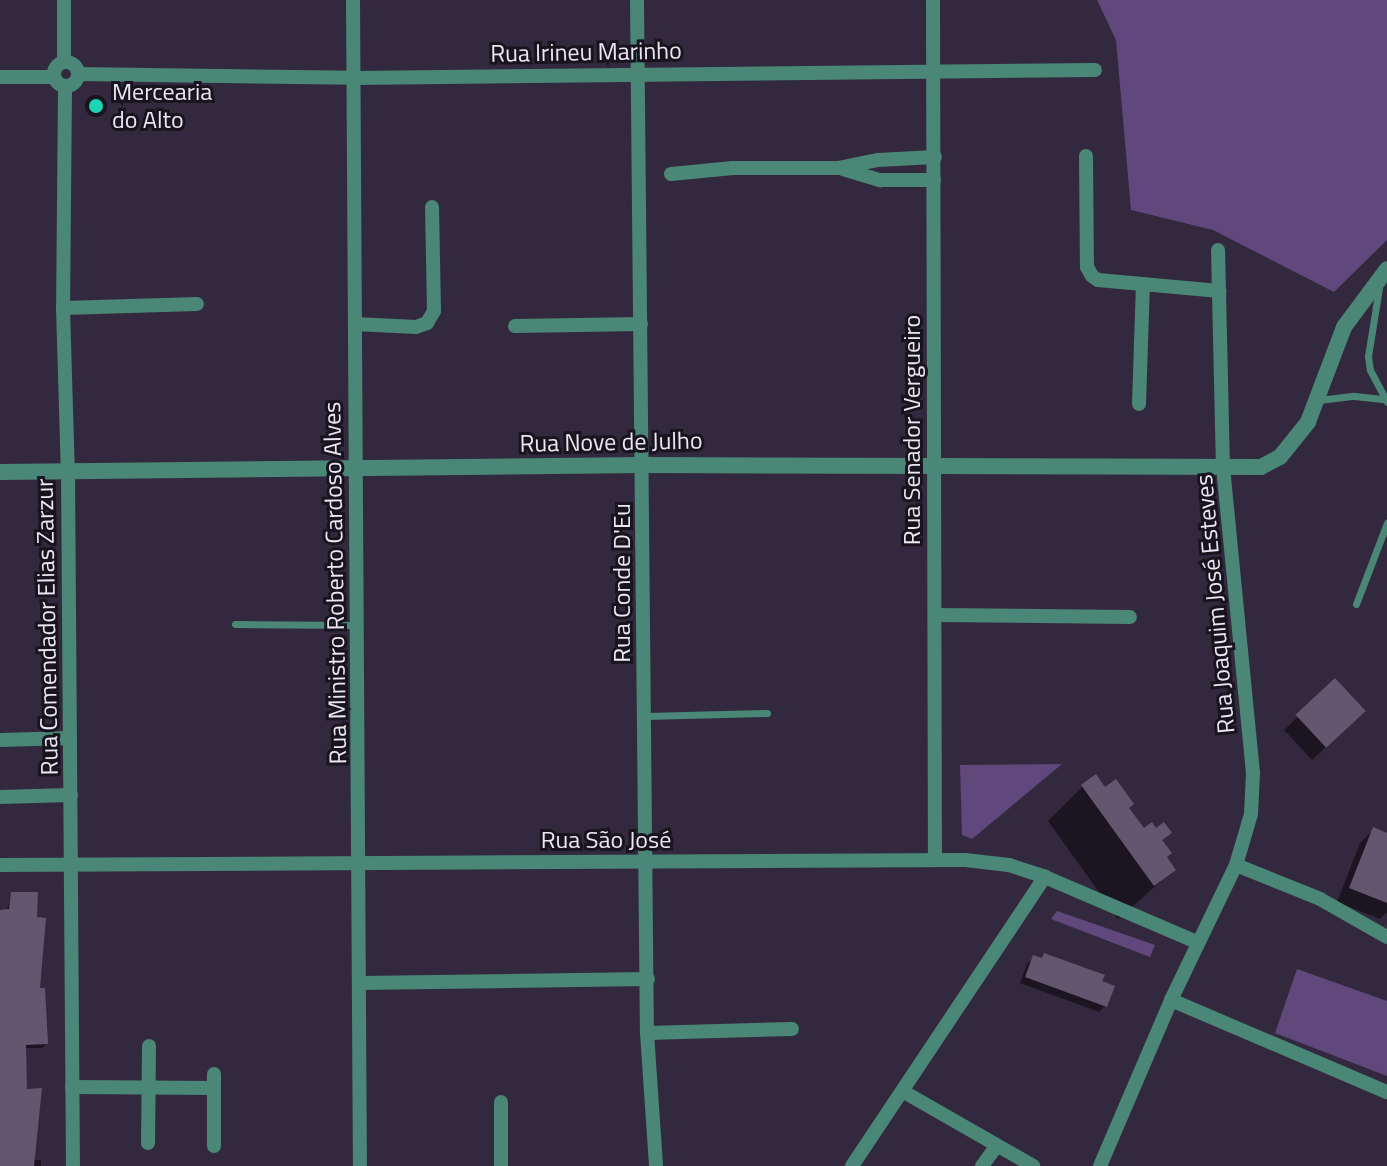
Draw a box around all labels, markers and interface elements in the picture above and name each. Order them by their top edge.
street label: Rua Irineu Marinho [490,36,682,68]
place label: Mercearia do Alto [112,78,212,134]
marker: Mercearia do Alto [87,97,105,115]
street label: Rua Senador Vergueiro [898,315,926,545]
street label: Rua Ministro Roberto Cardoso Alves [317,401,353,765]
street label: Rua Nove de Julho [519,426,703,458]
street label: Rua Joaquim José Esteves [1189,473,1241,735]
street label: Rua Comendador Elias Zarzur [30,478,64,776]
street label: Rua Conde D'Eu [608,503,636,663]
street label: Rua São José [541,826,671,854]

